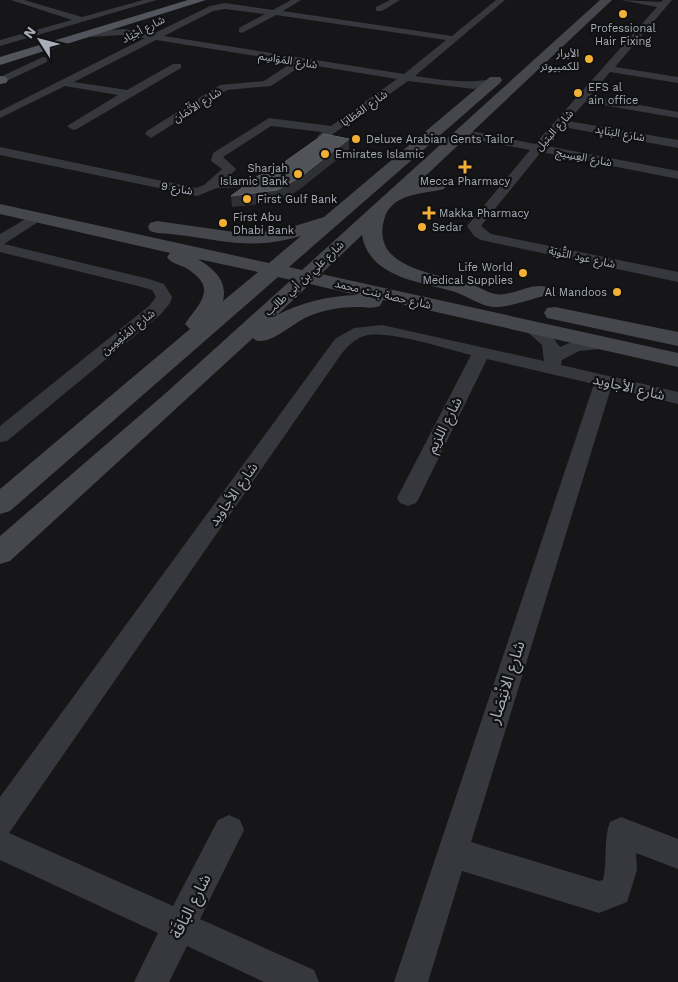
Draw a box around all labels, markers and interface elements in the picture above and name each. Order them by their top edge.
marker: Professional Hair Fixing [617,8,629,20]
street label: شارع أجْيَاد [119,13,168,47]
north arrow [15,15,65,65]
place label: Professional Hair Fixing [590,22,656,48]
text: N [20,23,39,41]
place label: الأبرار للكمبيوتر [539,47,579,73]
street label: شارع المَوَاسِم [257,49,319,74]
marker: الأبرار للكمبيوتر [583,53,595,65]
place label: EFS al ain office [588,81,638,107]
street label: شارع الأَثْمَان [169,83,225,126]
street label: شارع العَطَايَا [338,87,391,130]
marker: EFS al ain office [572,87,584,99]
street label: شارع البتيل [533,107,577,154]
street label: شارع البَنَايِد [594,123,646,145]
marker: Deluxe Arabian Gents Tailor [350,133,362,145]
place label: Deluxe Arabian Gents Tailor [366,133,515,146]
street label: شارع العِسِيج [554,146,613,170]
marker: Emirates Islamic [319,148,331,160]
place label: Emirates Islamic [335,148,424,161]
marker: Mecca Pharmacy [459,161,471,173]
place label: Sharjah Islamic Bank [220,162,288,188]
marker: Sharjah Islamic Bank [292,168,304,180]
place label: Mecca Pharmacy [420,175,510,188]
street label: شارع 9 [160,179,194,199]
marker: First Gulf Bank [241,193,253,205]
place label: First Gulf Bank [257,193,337,206]
marker: Makka Pharmacy [423,207,435,219]
place label: Makka Pharmacy [439,207,530,220]
place label: First Abu Dhabi Bank [233,211,294,237]
marker: First Abu Dhabi Bank [217,217,229,229]
marker: Sedar [416,221,428,233]
place label: Sedar [432,221,464,234]
street label: شارع علي بن أبي طالب [262,238,349,320]
street label: شارع عود التُّوبَة [547,243,617,272]
place label: Life World Medical Supplies [422,261,513,287]
marker: Life World Medical Supplies [517,267,529,279]
street label: شارع حصة بنت محمد [333,277,433,313]
place label: Al Mandoos [545,286,607,299]
marker: Al Mandoos [611,286,623,298]
street label: شارع المُنْعِمِين [99,306,159,359]
street label: شارع الأجاويد [591,371,667,406]
street label: شارع اللزيم [423,394,468,457]
street label: شارع الأجاويد [205,459,263,531]
street label: شارع الانْتِصَار [484,638,532,728]
street label: شارع البَاقَة [165,870,217,943]

